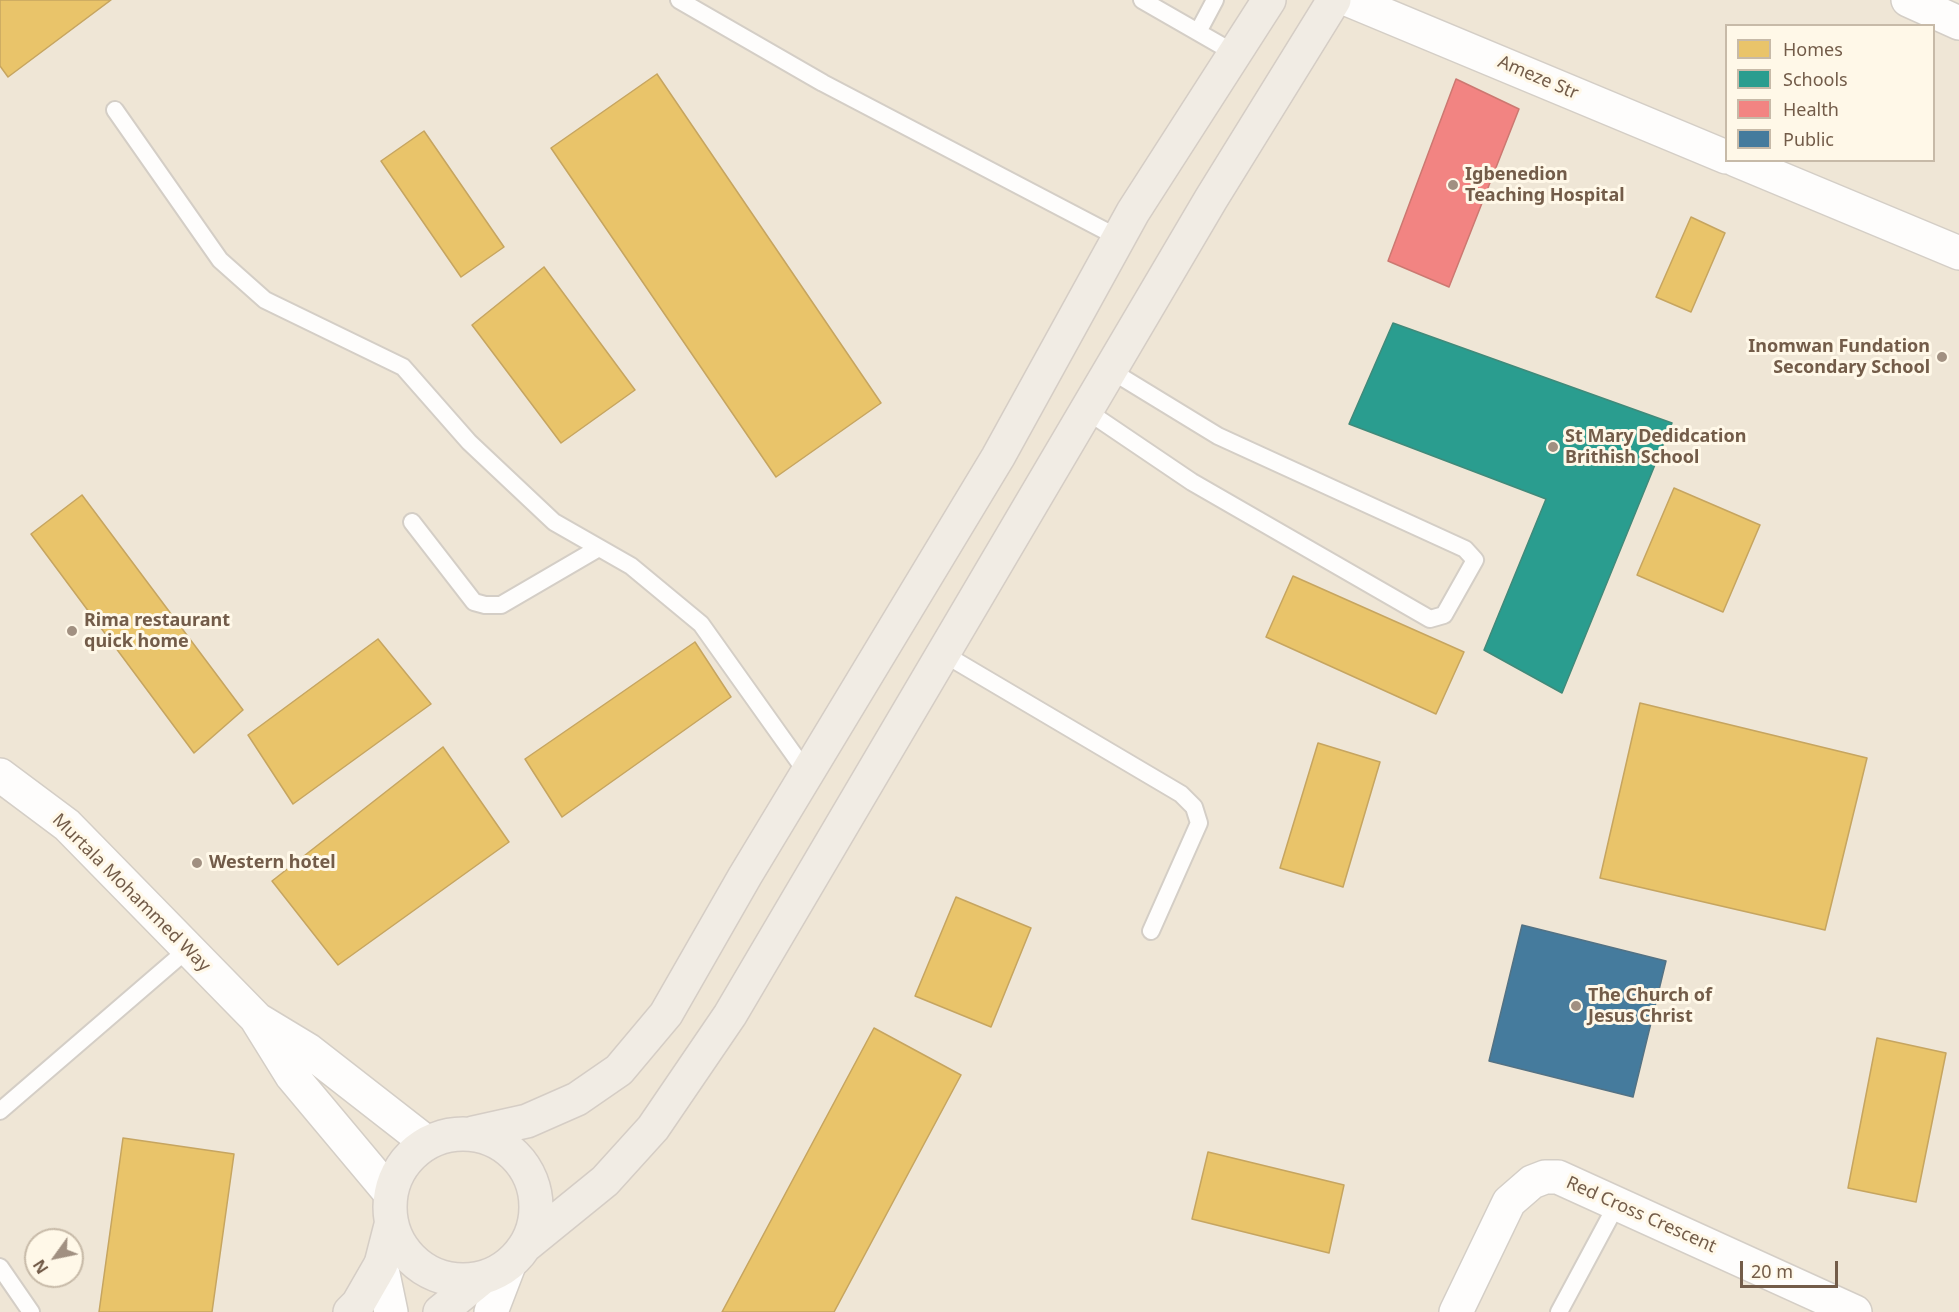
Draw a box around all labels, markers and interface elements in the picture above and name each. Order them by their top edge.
legend [1725,24,1935,162]
text: Homes [1783,37,1843,61]
street label: Ameze Str [1494,51,1582,105]
text: Schools [1783,67,1848,91]
text: Health [1783,97,1839,121]
text: Public [1783,127,1834,151]
place label: Igbenedion Teaching Hospital [1465,164,1625,207]
marker: Igbenedion Teaching Hospital [1446,178,1460,192]
place label: Inomwan Fundation Secondary School [1748,336,1930,378]
marker: Inomwan Fundation Secondary School [1935,350,1949,364]
place label: St Mary Dedidcation Brithish School [1565,426,1746,468]
marker: St Mary Dedidcation Brithish School [1546,440,1560,454]
place label: Rima restaurant quick home [84,610,230,652]
marker: Rima restaurant quick home [65,624,79,638]
street label: Murtala Mohammed Way [48,810,214,976]
place label: Western hotel [209,852,336,874]
marker: Western hotel [190,856,204,870]
place label: The Church of Jesus Christ [1588,985,1712,1028]
marker: The Church of Jesus Christ [1569,999,1583,1013]
street label: Red Cross Crescent [1563,1172,1719,1258]
north arrow [24,1228,84,1288]
scale bar [1743,1249,1840,1287]
text: N [28,1255,53,1278]
text: 20 m [1751,1259,1793,1283]

